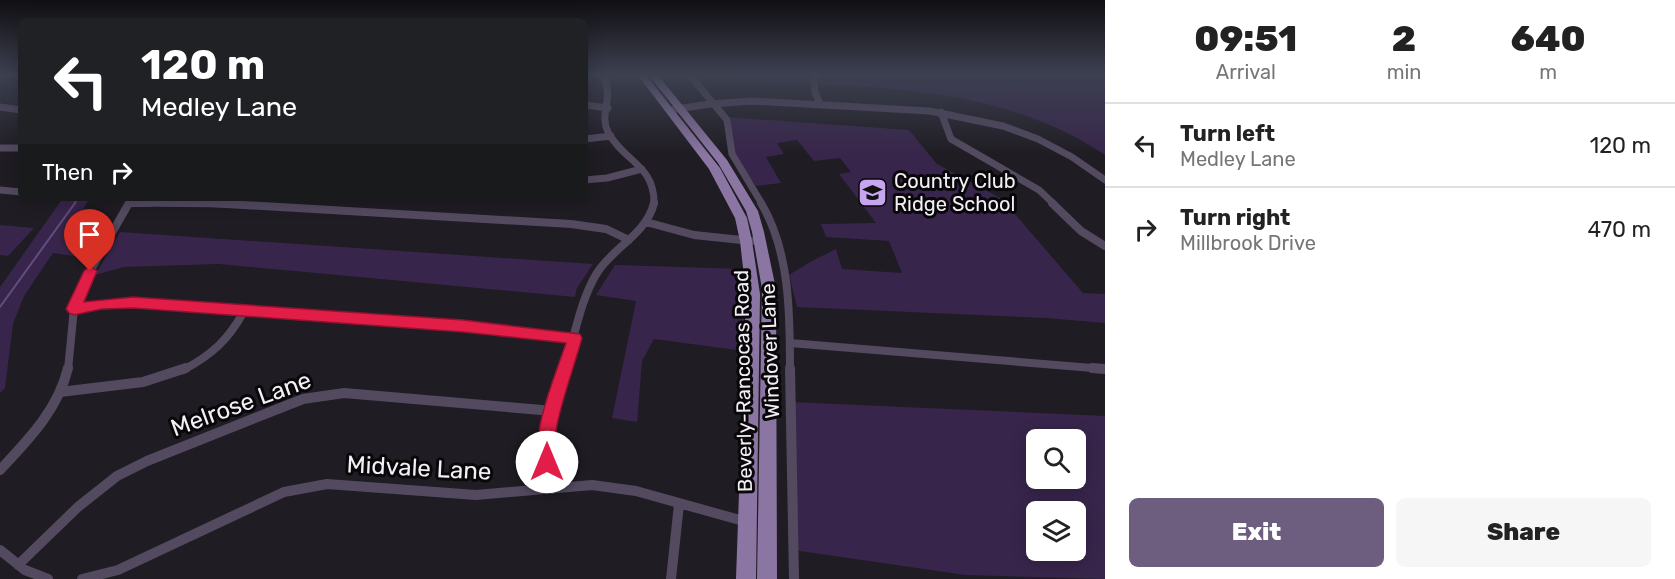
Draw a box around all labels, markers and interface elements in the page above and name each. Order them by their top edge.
text: 09:51 [1194,17,1297,60]
text: 2 [1392,17,1416,60]
text: 640 [1511,17,1586,60]
text: 120 m [141,40,265,90]
icon: left [42,42,120,120]
text: Arrival [1216,60,1276,84]
text: min [1387,60,1421,84]
text: m [1539,60,1557,84]
text: Medley Lane [141,91,297,123]
text: Turn left [1180,120,1275,147]
icon: left [1129,129,1162,162]
text: 120 m [1590,132,1651,159]
text: Medley Lane [1180,147,1296,171]
icon: right [105,156,138,189]
text: Then [42,159,93,186]
place label: Country Club Ridge School [894,169,1016,216]
school or university icon: Country Club Ridge School [857,177,889,209]
text: Turn right [1180,204,1290,231]
pin [64,209,115,271]
icon: right [1129,213,1162,246]
text: 470 m [1588,216,1651,243]
icon: arrive [73,218,106,251]
text: Millbrook Drive [1180,231,1316,255]
street label: Beverly-Rancocas Road [729,270,757,492]
street label: Windover Lane [756,283,784,419]
street label: Melrose Lane [167,366,315,442]
map controls [1026,429,1086,561]
button: search [1026,429,1086,489]
position arrow [515,430,579,494]
street label: Midvale Lane [346,450,492,486]
button: Exit [1129,498,1384,567]
button: Share [1396,498,1651,567]
button: layers [1026,501,1086,561]

